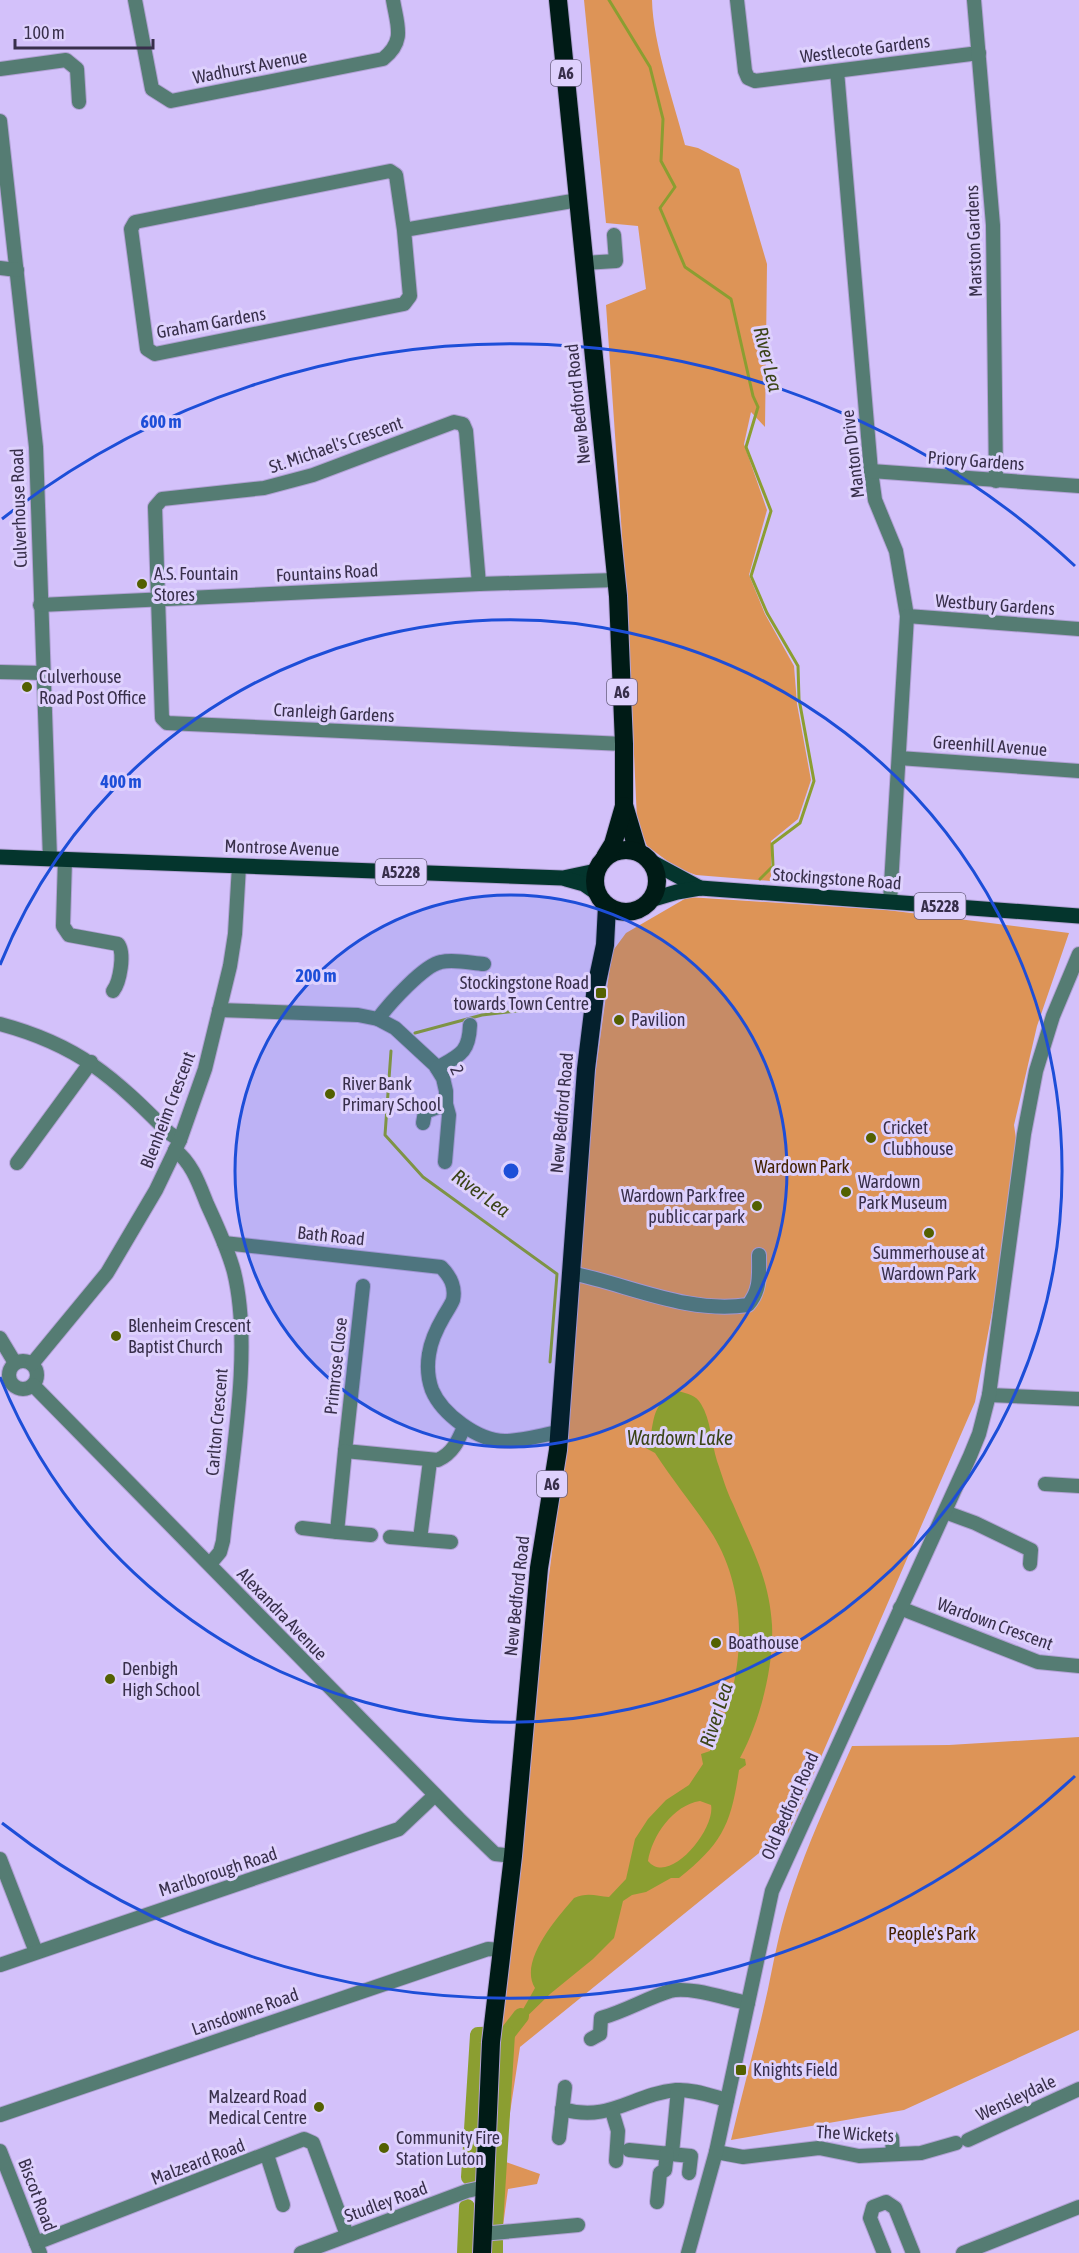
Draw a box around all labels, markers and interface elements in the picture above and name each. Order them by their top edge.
scale bar [15,12,153,50]
text: 100 m [24,22,65,43]
street label: Westlecote Gardens [799,30,931,67]
street label: Wadhurst Avenue [191,45,309,88]
road number: A6 [551,60,581,86]
street label: Marston Gardens [961,185,986,297]
street label: Graham Gardens [155,303,267,342]
water label: River Lea [749,324,788,394]
street label: New Bedford Road [561,343,594,465]
street label: Manton Drive [837,409,868,499]
text: 600 m [141,411,181,432]
street label: St. Michael's Crescent [266,412,405,477]
street label: Priory Gardens [927,447,1025,474]
street label: Culverhouse Road [6,448,31,568]
street label: Fountains Road [275,559,379,586]
place label: A.S. Fountain Stores [154,563,238,605]
marker: A.S. Fountain Stores [135,577,149,591]
street label: Westbury Gardens [935,590,1055,619]
place label: Culverhouse Road Post Office [39,666,146,708]
road number: A6 [607,679,637,705]
marker: Culverhouse Road Post Office [20,680,34,694]
street label: Cranleigh Gardens [273,699,395,726]
street label: Greenhill Avenue [932,731,1048,760]
text: 400 m [100,771,141,792]
street label: Montrose Avenue [224,835,340,860]
road number: A5228 [376,859,426,885]
street label: Stockingstone Road [772,864,902,893]
road number: A5228 [914,893,966,919]
text: 200 m [296,965,336,986]
place label: Stockingstone Road towards Town Centre [453,972,589,1014]
marker: Stockingstone Road towards Town Centre [594,986,608,1000]
place label: Pavilion [631,1009,686,1030]
marker: Pavilion [612,1013,626,1027]
street label: Blenheim Crescent [136,1049,199,1171]
street label: New Bedford Road [546,1052,577,1174]
street label: 2 [446,1062,469,1078]
place label: River Bank Primary School [342,1073,442,1115]
marker: River Bank Primary School [323,1087,337,1101]
place label: Cricket Clubhouse [883,1117,954,1159]
marker: Cricket Clubhouse [864,1131,878,1145]
park label: Wardown Park [754,1156,850,1177]
centre of rings [501,1161,521,1181]
water label: River Lea [448,1164,515,1221]
place label: Wardown Park Museum [858,1171,947,1213]
place label: Wardown Park free public car park [621,1185,745,1227]
marker: Wardown Park Museum [839,1185,853,1199]
marker: Wardown Park free public car park [750,1199,764,1213]
street label: Bath Road [296,1222,366,1249]
marker: Summerhouse at Wardown Park [922,1226,936,1240]
place label: Summerhouse at Wardown Park [873,1242,985,1284]
place label: Blenheim Crescent Baptist Church [128,1315,251,1357]
street label: Primrose Close [320,1316,351,1416]
marker: Blenheim Crescent Baptist Church [109,1329,123,1343]
street label: Carlton Crescent [201,1367,232,1477]
water label: Wardown Lake [627,1426,733,1449]
road number: A6 [537,1471,567,1497]
street label: New Bedford Road [500,1535,533,1657]
street label: Alexandra Avenue [233,1563,332,1664]
street label: Wardown Crescent [934,1593,1056,1654]
place label: Boathouse [728,1632,799,1653]
marker: Boathouse [709,1636,723,1650]
place label: Denbigh High School [122,1658,200,1700]
marker: Denbigh High School [103,1672,117,1686]
water label: River Lea [694,1680,737,1750]
street label: Old Bedford Road [756,1749,823,1863]
street label: Marlborough Road [156,1842,280,1901]
park label: People's Park [888,1923,976,1944]
street label: Lansdowne Road [189,1983,301,2040]
place label: Knights Field [753,2059,838,2080]
marker: Knights Field [734,2063,748,2077]
street label: Wensleydale [973,2070,1059,2125]
place label: Malzeard Road Medical Centre [208,2086,307,2128]
marker: Malzeard Road Medical Centre [312,2100,326,2114]
street label: The Wickets [816,2121,895,2146]
place label: Community Fire Station Luton [396,2127,500,2169]
street label: Malzeard Road [148,2134,248,2189]
marker: Community Fire Station Luton [377,2141,391,2155]
street label: Biscot Road [14,2156,61,2234]
street label: Studley Road [341,2177,430,2226]

